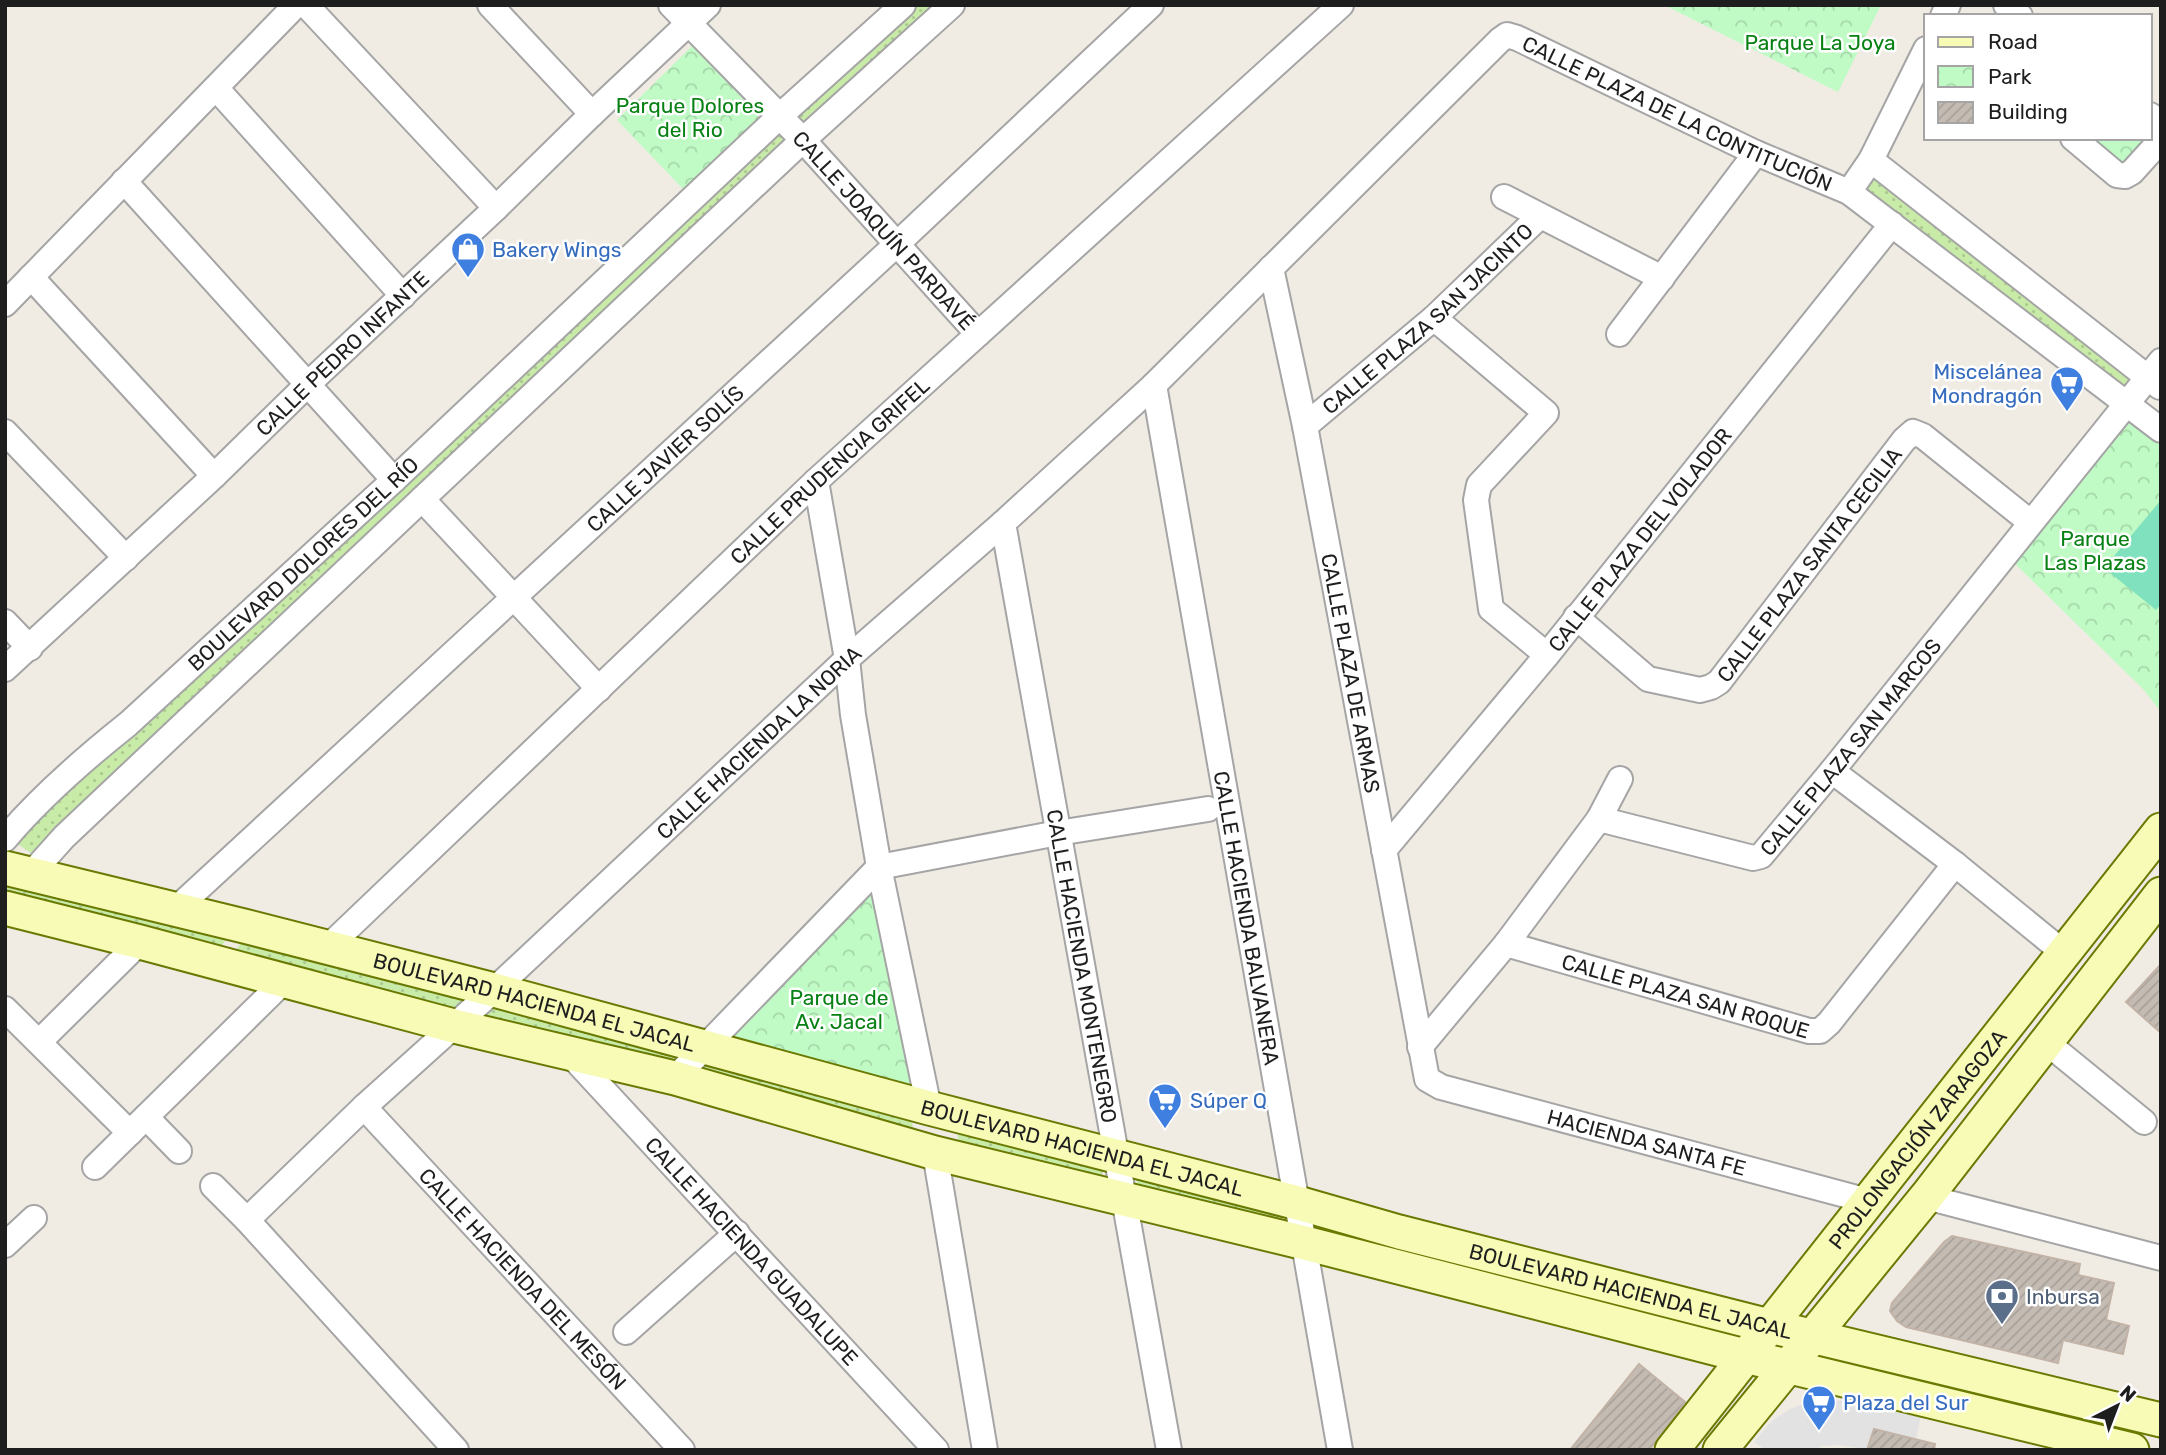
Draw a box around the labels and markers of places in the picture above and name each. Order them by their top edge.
shop icon: Bakery Wings [449,230,487,279]
place label: Bakery Wings [492,237,621,262]
place label: Miscelánea Mondragón [1931,359,2042,408]
supermarket icon: Miscelánea Mondragón [2048,364,2086,413]
supermarket icon: Súper Q [1146,1081,1184,1130]
place label: Súper Q [1190,1088,1267,1113]
bank icon: Inbursa [1983,1277,2021,1326]
place label: Inbursa [2026,1284,2100,1309]
supermarket icon: Plaza del Sur [1800,1383,1838,1432]
place label: Plaza del Sur [1843,1390,1969,1415]

